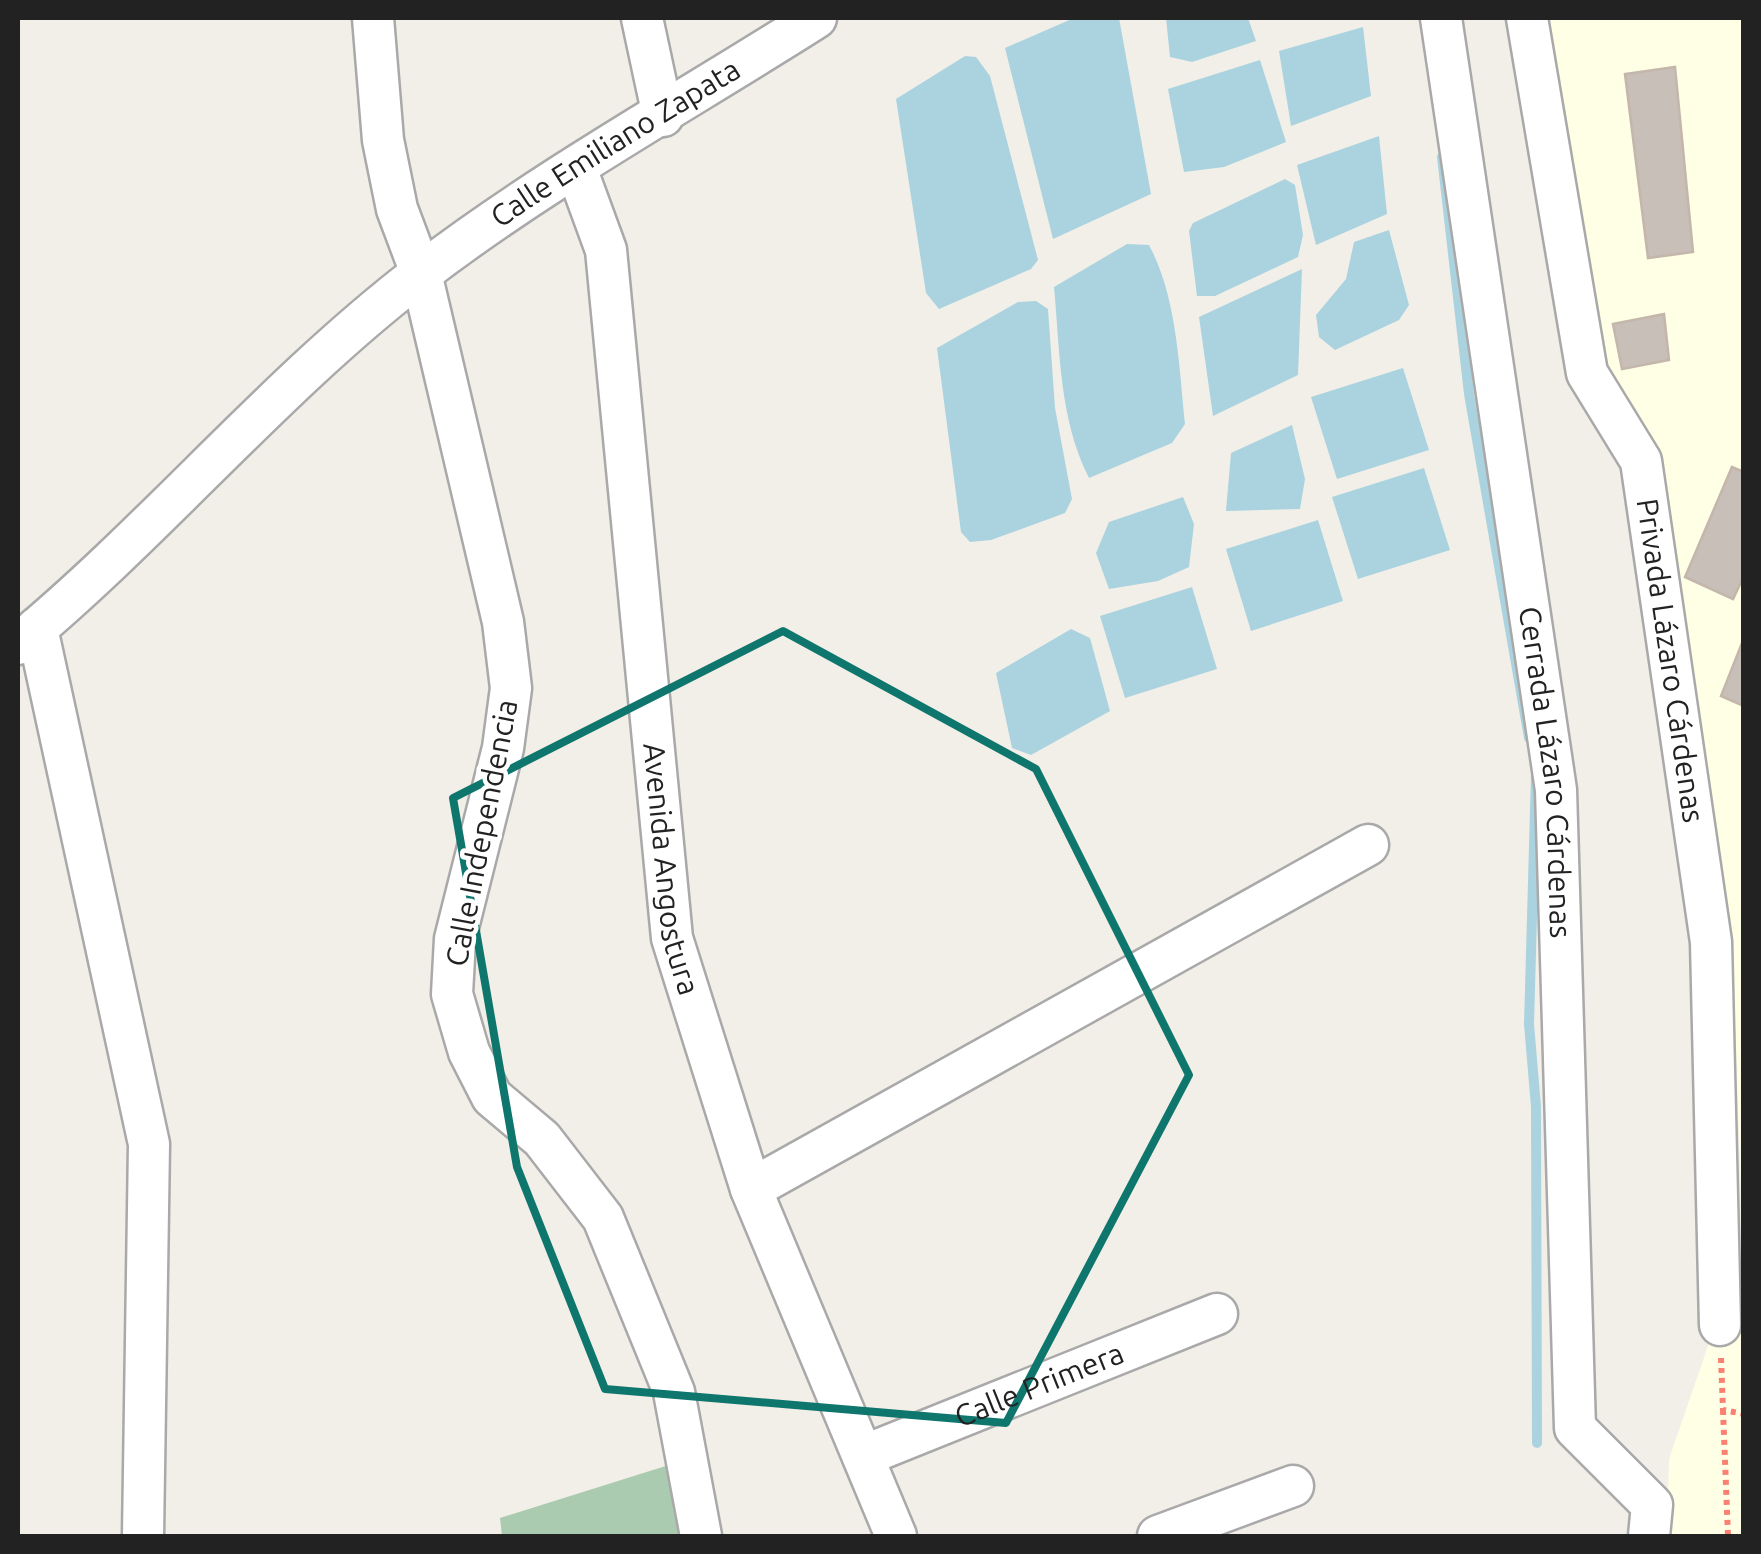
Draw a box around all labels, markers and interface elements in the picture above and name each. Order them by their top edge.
street label: Calle Emiliano Zapata [484,51,746,234]
street label: Privada Lázaro Cárdenas [1631,496,1711,825]
street label: Cerrada Lázaro Cárdenas [1513,604,1578,939]
street label: Calle Independencia [438,697,524,969]
street label: Avenida Angostura [637,741,707,999]
street label: Calle Primera [950,1335,1128,1433]

